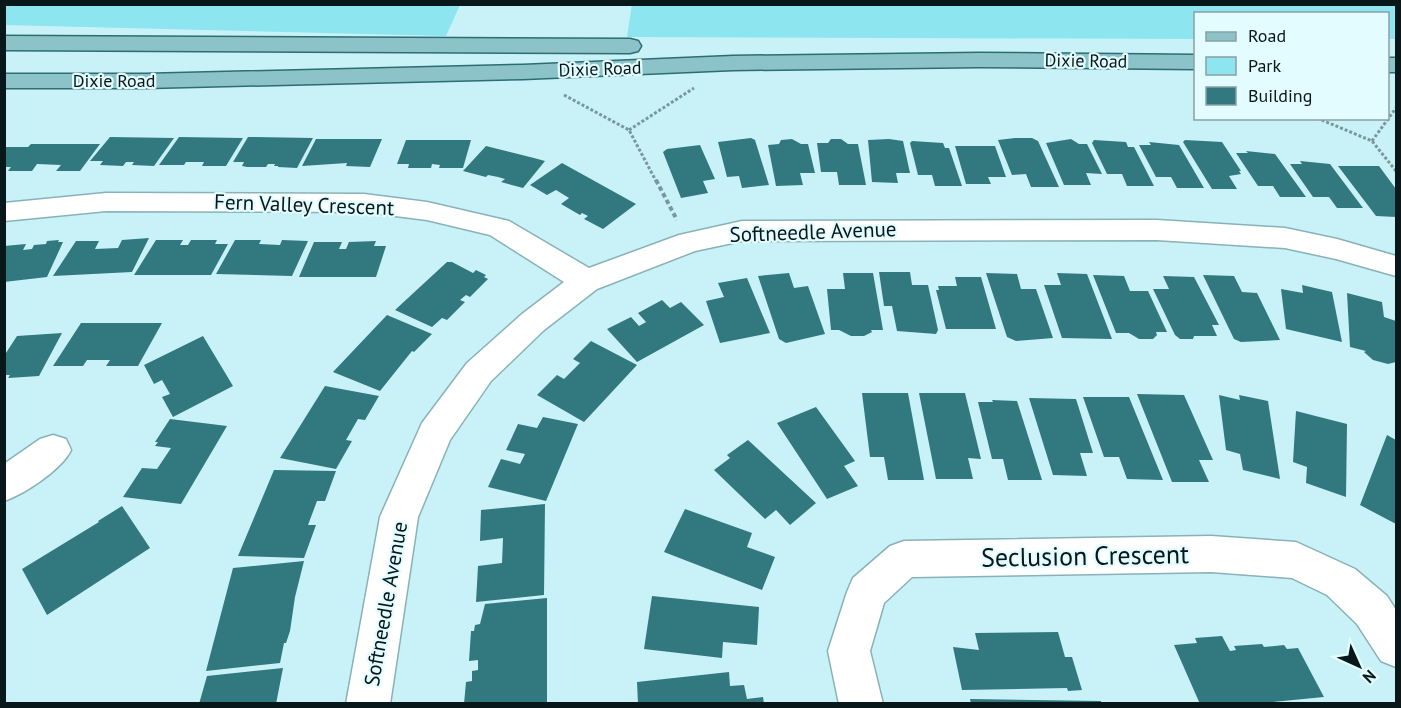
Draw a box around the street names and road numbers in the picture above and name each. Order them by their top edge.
street label: Dixie Road [1044,48,1128,73]
street label: Dixie Road [558,56,642,81]
street label: Dixie Road [73,69,155,92]
street label: Fern Valley Crescent [214,188,394,221]
street label: Softneedle Avenue [729,215,897,248]
street label: Softneedle Avenue [358,519,413,688]
street label: Seclusion Crescent [981,537,1189,574]

